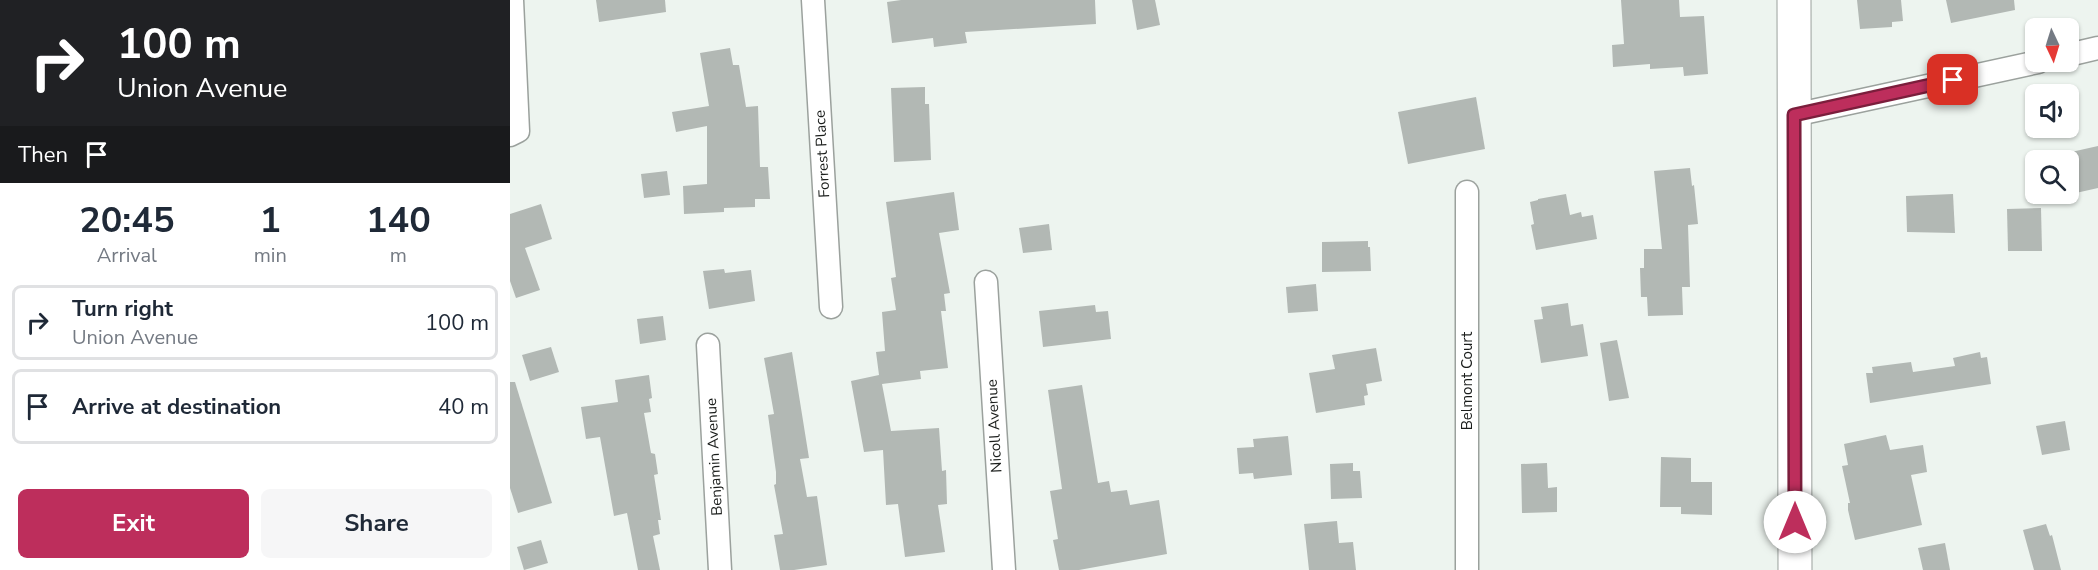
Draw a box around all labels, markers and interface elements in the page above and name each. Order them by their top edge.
text: 100 m [117,16,241,73]
north arrow [2025,18,2079,72]
map controls [2025,18,2079,204]
icon: right [18,24,96,102]
pin [1927,54,1978,105]
icon: arrive [1936,63,1969,96]
text: Union Avenue [117,70,287,107]
button: sound [2025,84,2079,138]
street label: Forrest Place [810,110,834,198]
icon: arrive [80,138,113,171]
text: Then [18,140,68,170]
button: search [2025,150,2079,204]
text: 20:45 [79,196,175,245]
text: 1 [259,196,281,245]
text: 140 [366,196,431,245]
text: Arrival [97,242,157,269]
text: min [254,242,287,269]
text: m [390,242,407,269]
text: Turn right [72,294,173,324]
icon: right [21,306,54,339]
text: 100 m [425,308,489,338]
text: Union Avenue [72,324,198,351]
street label: Belmont Court [1457,331,1477,430]
street label: Nicoll Avenue [982,379,1006,473]
icon: arrive [21,390,54,423]
text: Arrive at destination [72,392,281,422]
text: 40 m [438,392,489,422]
street label: Benjamin Avenue [701,398,727,516]
button: Exit [18,489,249,558]
button: Share [261,489,492,558]
position arrow [1763,490,1827,554]

